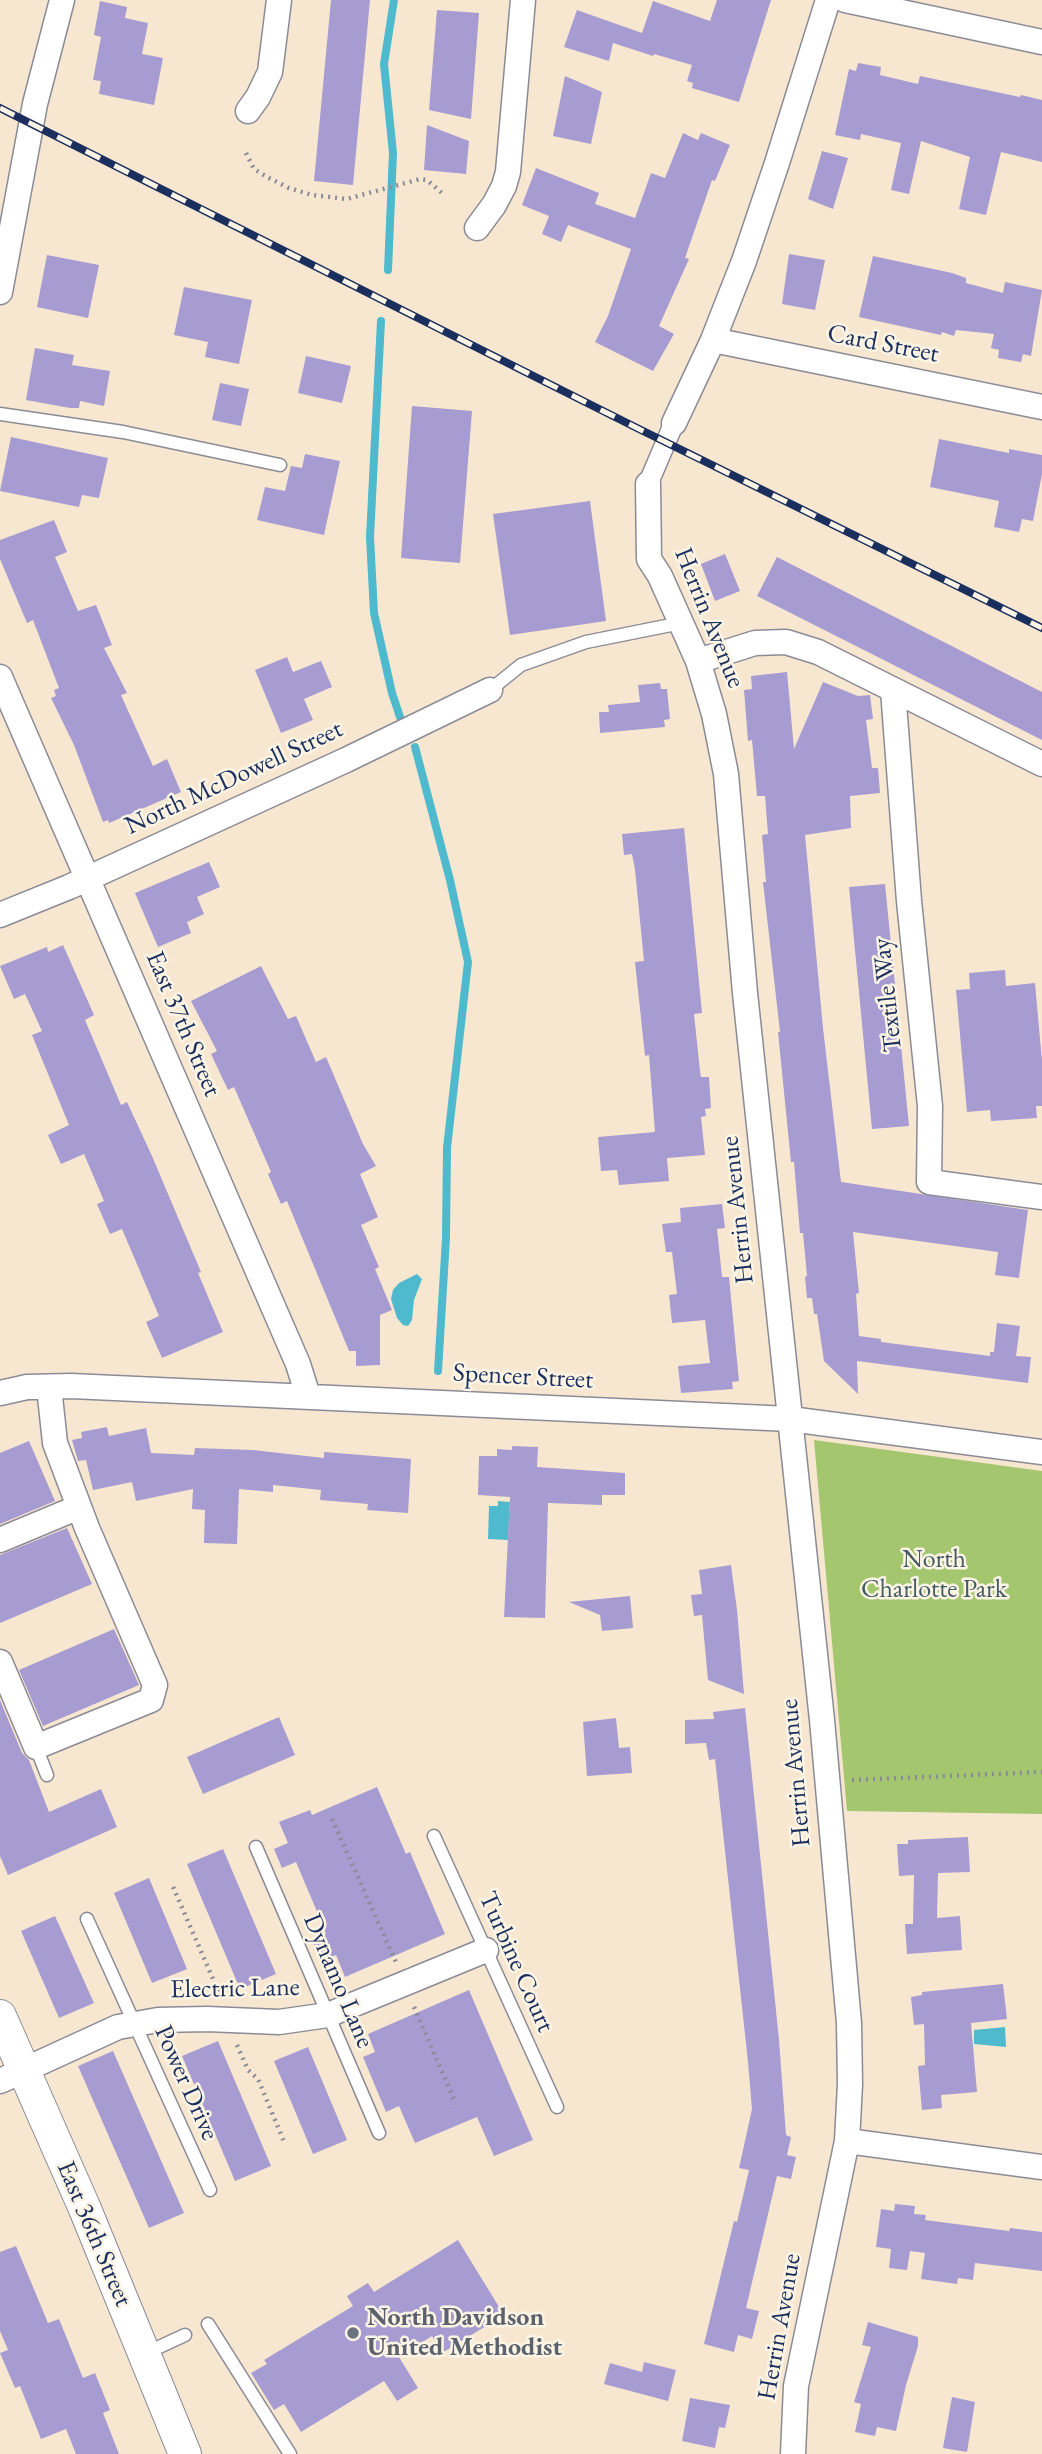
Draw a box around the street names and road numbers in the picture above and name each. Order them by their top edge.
street label: Card Street [825,318,941,370]
street label: Herrin Avenue [667,543,751,693]
street label: North McDowell Street [120,714,348,842]
street label: Textile Way [867,936,909,1054]
street label: East 37th Street [138,947,228,1101]
street label: Herrin Avenue [715,1135,761,1285]
street label: Spencer Street [452,1358,594,1396]
street label: Herrin Avenue [774,1698,818,1848]
street label: Turbine Court [471,1887,561,2037]
street label: Dynamo Lane [296,1909,380,2053]
street label: Electric Lane [170,1972,300,2006]
street label: Power Drive [147,2021,225,2145]
street label: East 36th Street [49,2157,139,2311]
street label: Herrin Avenue [752,2251,808,2403]

